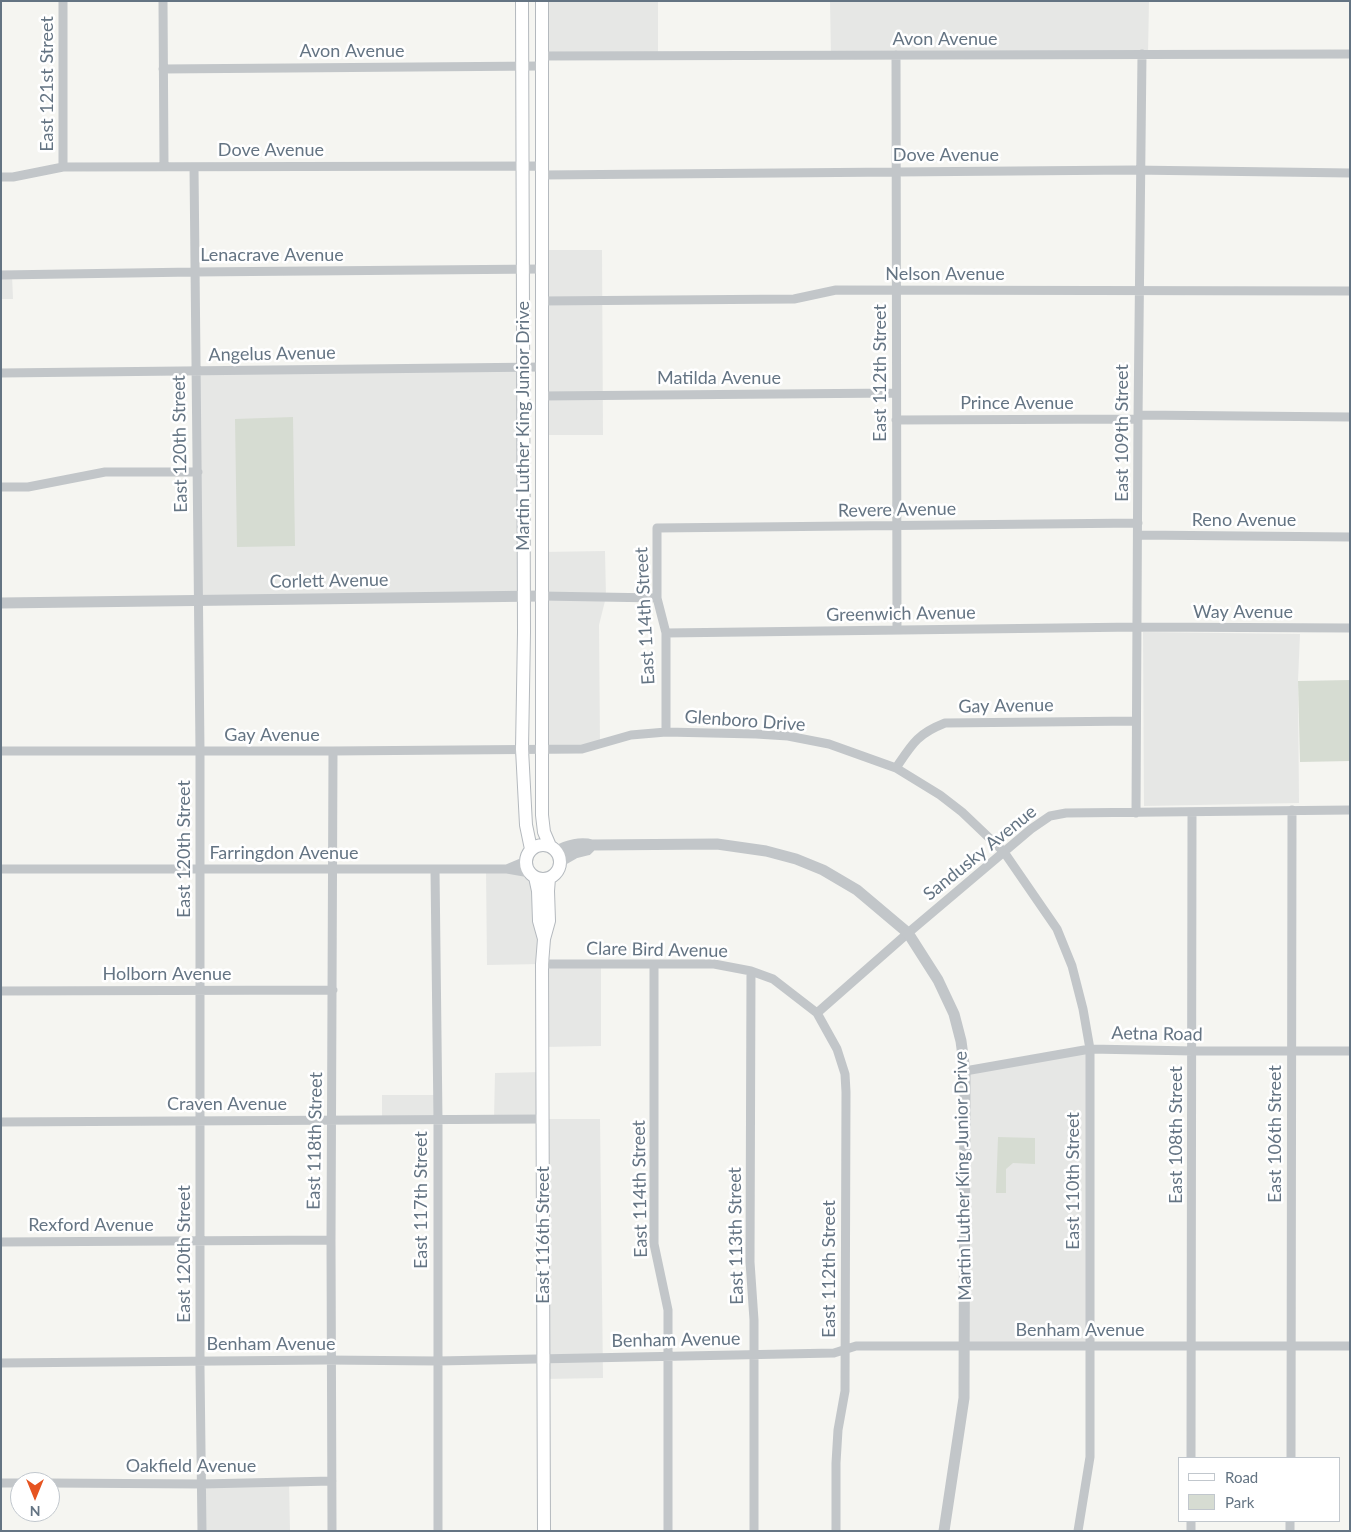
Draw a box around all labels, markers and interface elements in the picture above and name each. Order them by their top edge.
street label: East 121st Street [36,16,58,152]
street label: Avon Avenue [893,28,997,50]
street label: Avon Avenue [300,40,404,62]
street label: Dove Avenue [218,139,324,161]
street label: Dove Avenue [893,144,999,166]
street label: Lenacrave Avenue [200,244,344,266]
street label: Nelson Avenue [885,263,1005,285]
street label: Martin Luther King Junior Drive [512,301,534,551]
street label: East 112th Street [869,304,891,442]
street label: Angelus Avenue [208,342,336,366]
street label: East 109th Street [1111,364,1133,502]
street label: Matilda Avenue [657,367,781,389]
street label: East 120th Street [168,375,192,513]
street label: Prince Avenue [960,392,1074,414]
street label: Revere Avenue [838,498,956,522]
street label: Reno Avenue [1192,509,1296,531]
street label: East 114th Street [631,547,659,685]
street label: Corlett Avenue [269,569,389,593]
street label: Way Avenue [1193,601,1293,623]
street label: Greenwich Avenue [826,602,976,626]
street label: Gay Avenue [958,694,1054,718]
street label: Glenboro Drive [684,706,806,736]
street label: Gay Avenue [224,724,320,746]
street label: East 120th Street [173,780,195,918]
street label: Sandusky Avenue [919,801,1041,905]
street label: Farringdon Avenue [209,842,359,864]
street label: Clare Bird Avenue [586,938,728,962]
street label: Holborn Avenue [103,963,231,985]
street label: Aetna Road [1111,1022,1203,1046]
street label: Martin Luther King Junior Drive [950,1051,976,1301]
street label: East 106th Street [1264,1065,1286,1203]
street label: East 108th Street [1165,1066,1187,1204]
street label: East 118th Street [303,1072,327,1210]
street label: Craven Avenue [167,1093,287,1115]
street label: East 110th Street [1062,1112,1084,1250]
street label: East 114th Street [628,1120,652,1258]
street label: East 117th Street [410,1131,432,1269]
street label: East 116th Street [532,1166,554,1304]
street label: East 113th Street [724,1167,748,1305]
street label: East 120th Street [173,1185,195,1323]
street label: East 112th Street [818,1200,840,1338]
street label: Rexford Avenue [28,1214,154,1236]
street label: Benham Avenue [1015,1319,1145,1341]
street label: Benham Avenue [611,1328,741,1352]
street label: Benham Avenue [206,1333,336,1355]
street label: Oakfield Avenue [126,1455,256,1477]
legend [1178,1457,1341,1522]
text: Road [1225,1468,1258,1486]
north arrow [10,1472,60,1522]
text: Park [1225,1493,1254,1511]
text: N [30,1503,40,1520]

